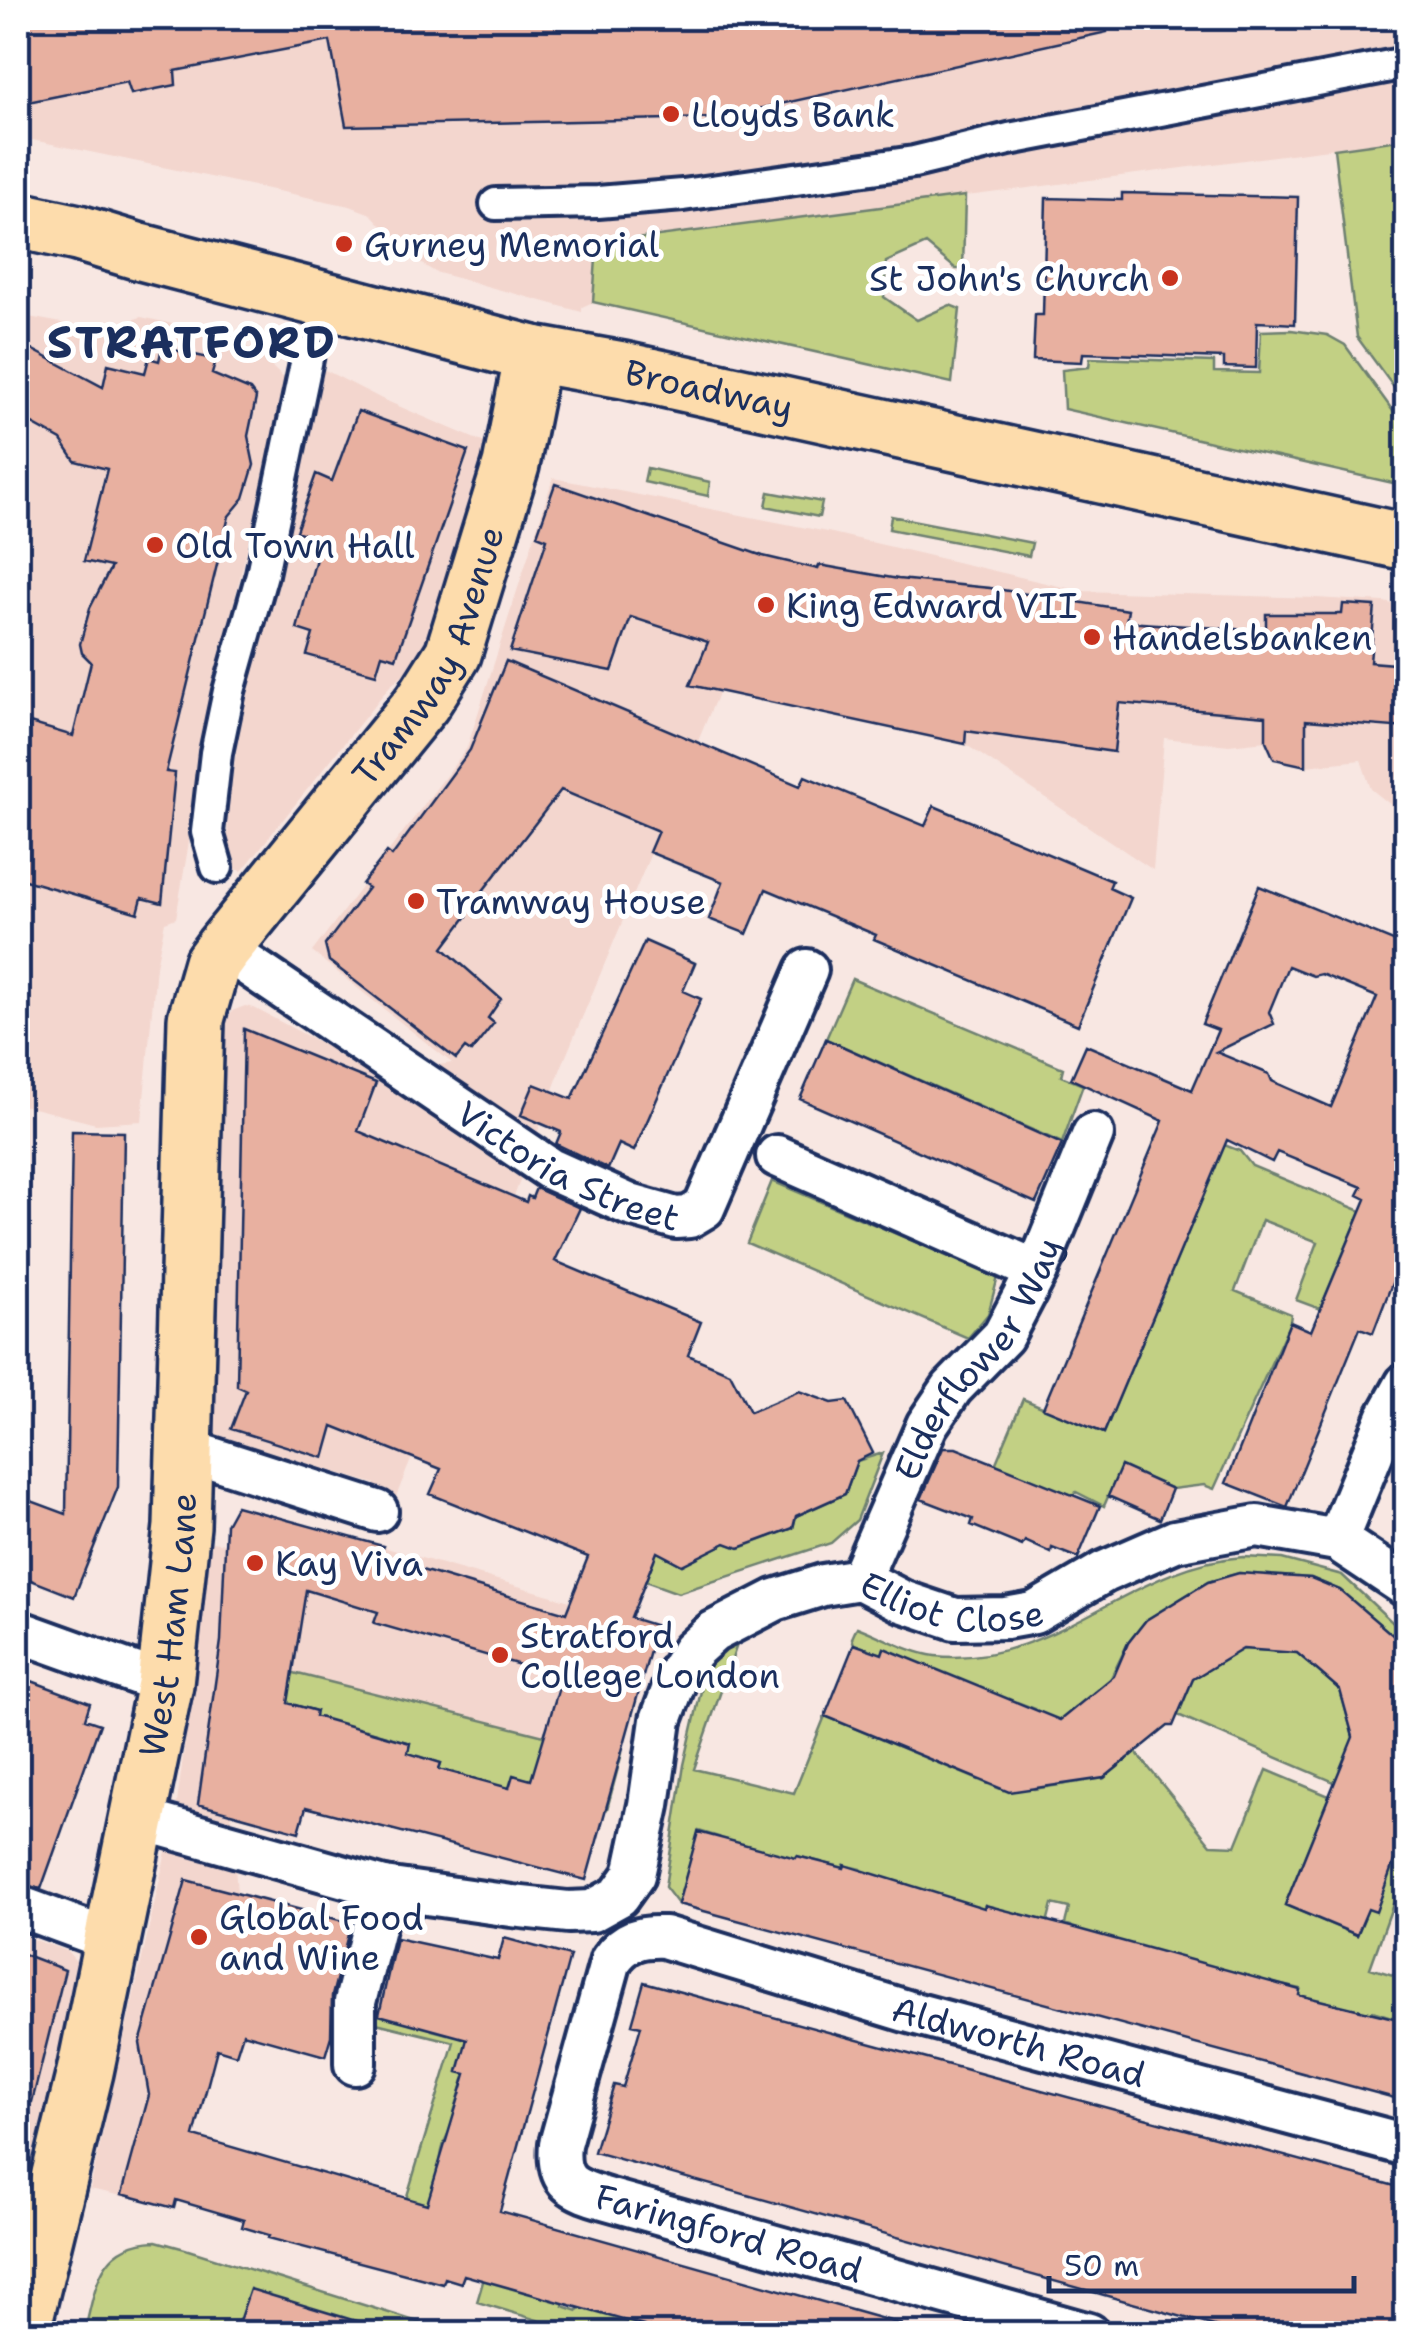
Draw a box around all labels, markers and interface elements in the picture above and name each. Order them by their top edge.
place label: Lloyds Bank [691,91,895,138]
marker: Lloyds Bank [660,103,682,125]
place label: Gurney Memorial [364,221,660,268]
marker: Gurney Memorial [333,233,355,255]
place label: St John's Church [869,255,1150,302]
marker: St John's Church [1159,267,1181,289]
district label: STRATFORD [47,312,337,372]
street label: Broadway [621,348,798,430]
street label: Tramway Avenue [341,520,514,795]
place label: Old Town Hall [175,522,415,569]
marker: Old Town Hall [144,534,166,556]
place label: King Edward VII [786,582,1078,629]
marker: King Edward VII [755,594,777,616]
place label: Handelsbanken [1112,614,1372,661]
marker: Handelsbanken [1081,626,1103,648]
place label: Tramway House [436,878,706,925]
marker: Tramway House [405,890,427,912]
street label: Victoria Street [448,1089,685,1241]
street label: Elderflower Way [883,1230,1072,1487]
street label: West Ham Lane [127,1492,206,1761]
place label: Kay Viva [275,1540,423,1587]
marker: Kay Viva [244,1552,266,1574]
street label: Elliot Close [852,1560,1047,1642]
place label: Stratford College London [520,1612,780,1699]
marker: Stratford College London [489,1644,511,1666]
place label: Global Food and Wine [219,1894,424,1981]
marker: Global Food and Wine [188,1926,210,1948]
street label: Aldworth Road [886,1985,1151,2098]
street label: Faringford Road [590,2172,868,2294]
scale bar [1049,2231,1354,2293]
text: 50 m [1064,2245,1139,2286]

